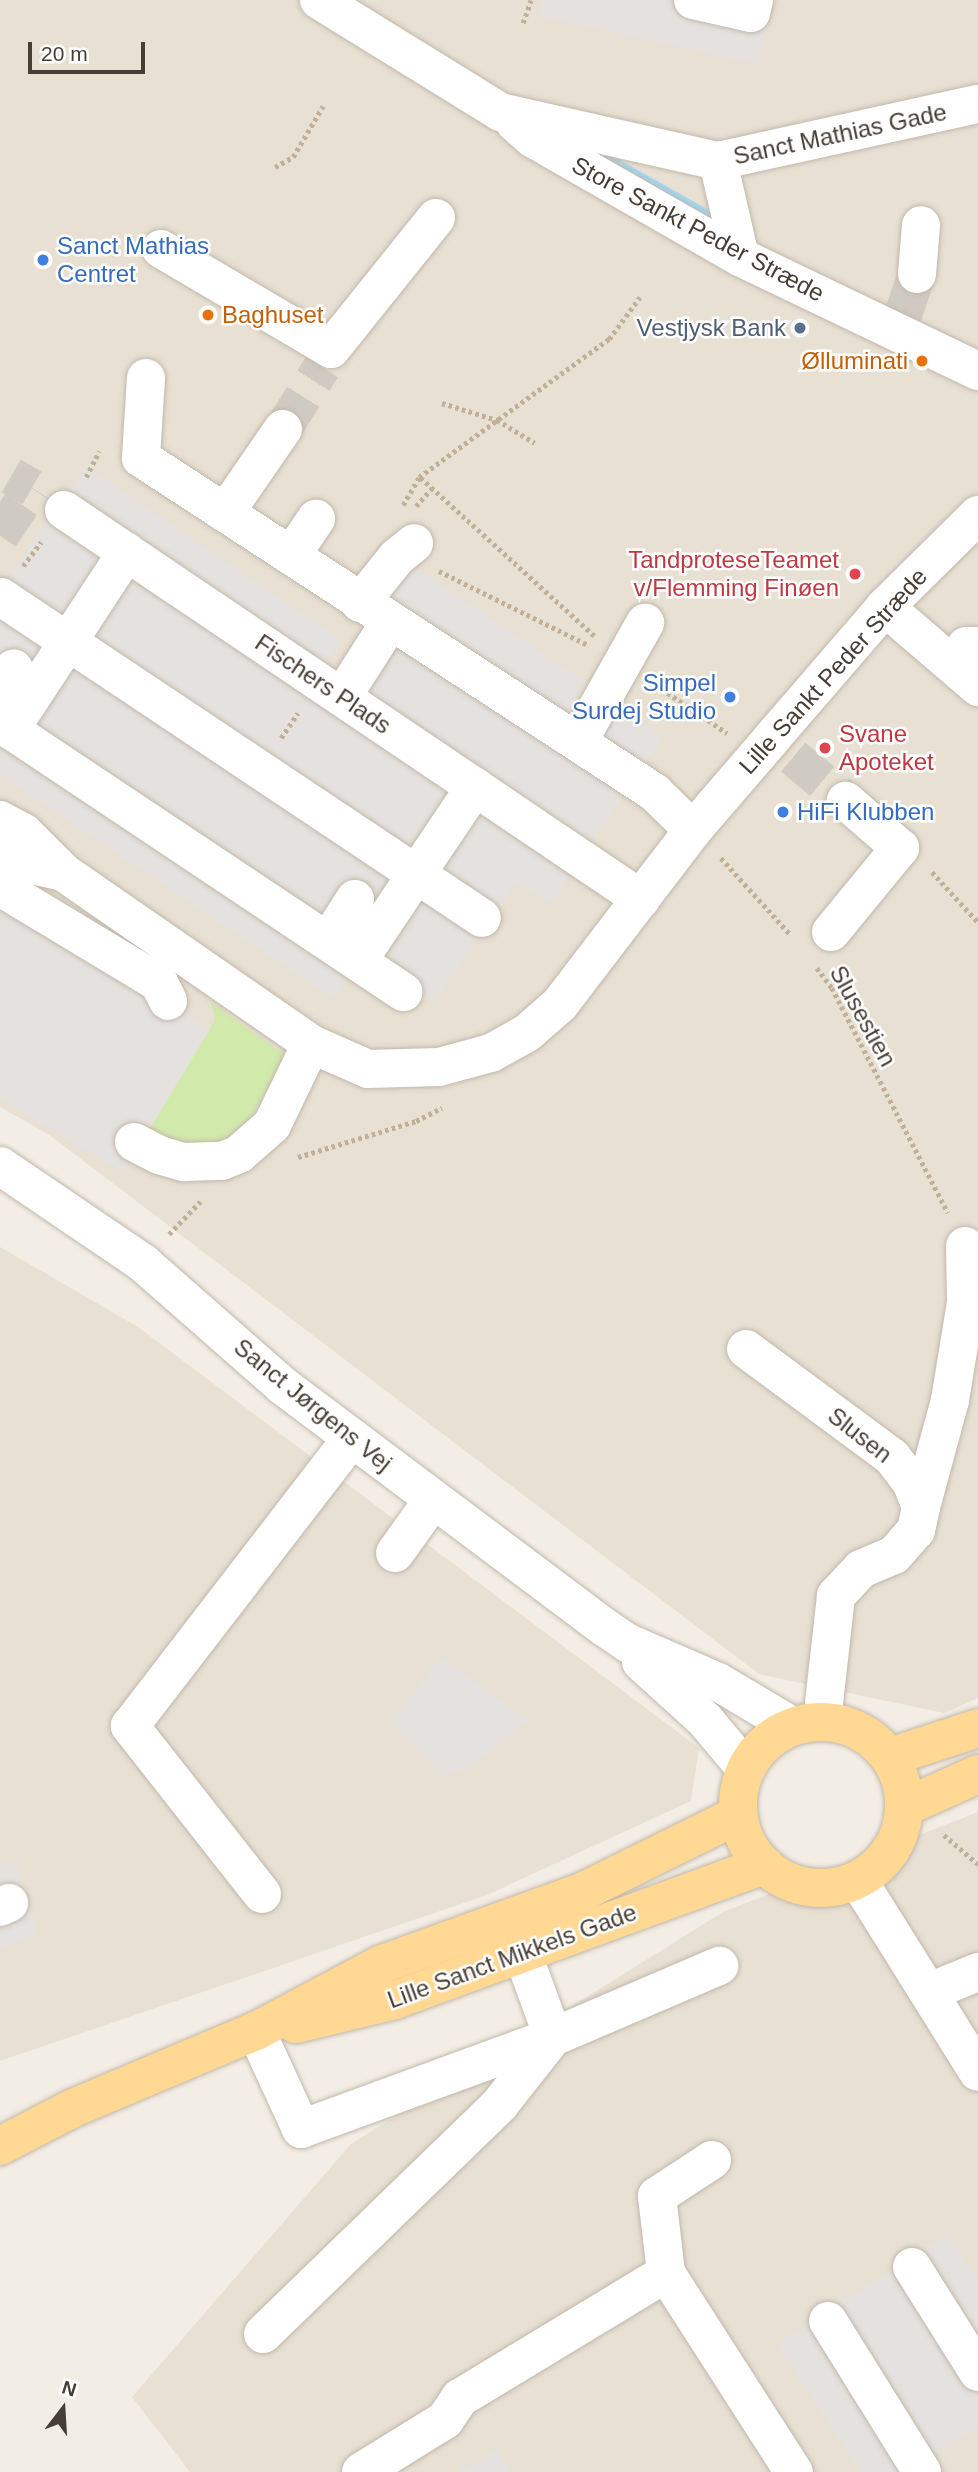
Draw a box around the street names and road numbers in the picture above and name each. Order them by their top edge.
street label: Sanct Mathias Gade [731,97,949,171]
street label: Store Sankt Peder Stræde [567,150,829,308]
street label: Lille Sankt Peder Stræde [733,562,933,780]
street label: Fischers Plads [250,628,396,740]
street label: Slusestien [824,961,902,1071]
street label: Sanct Jørgens Vej [228,1333,398,1477]
street label: Slusen [822,1401,898,1469]
street label: Lille Sanct Mikkels Gade [384,1898,640,2014]

